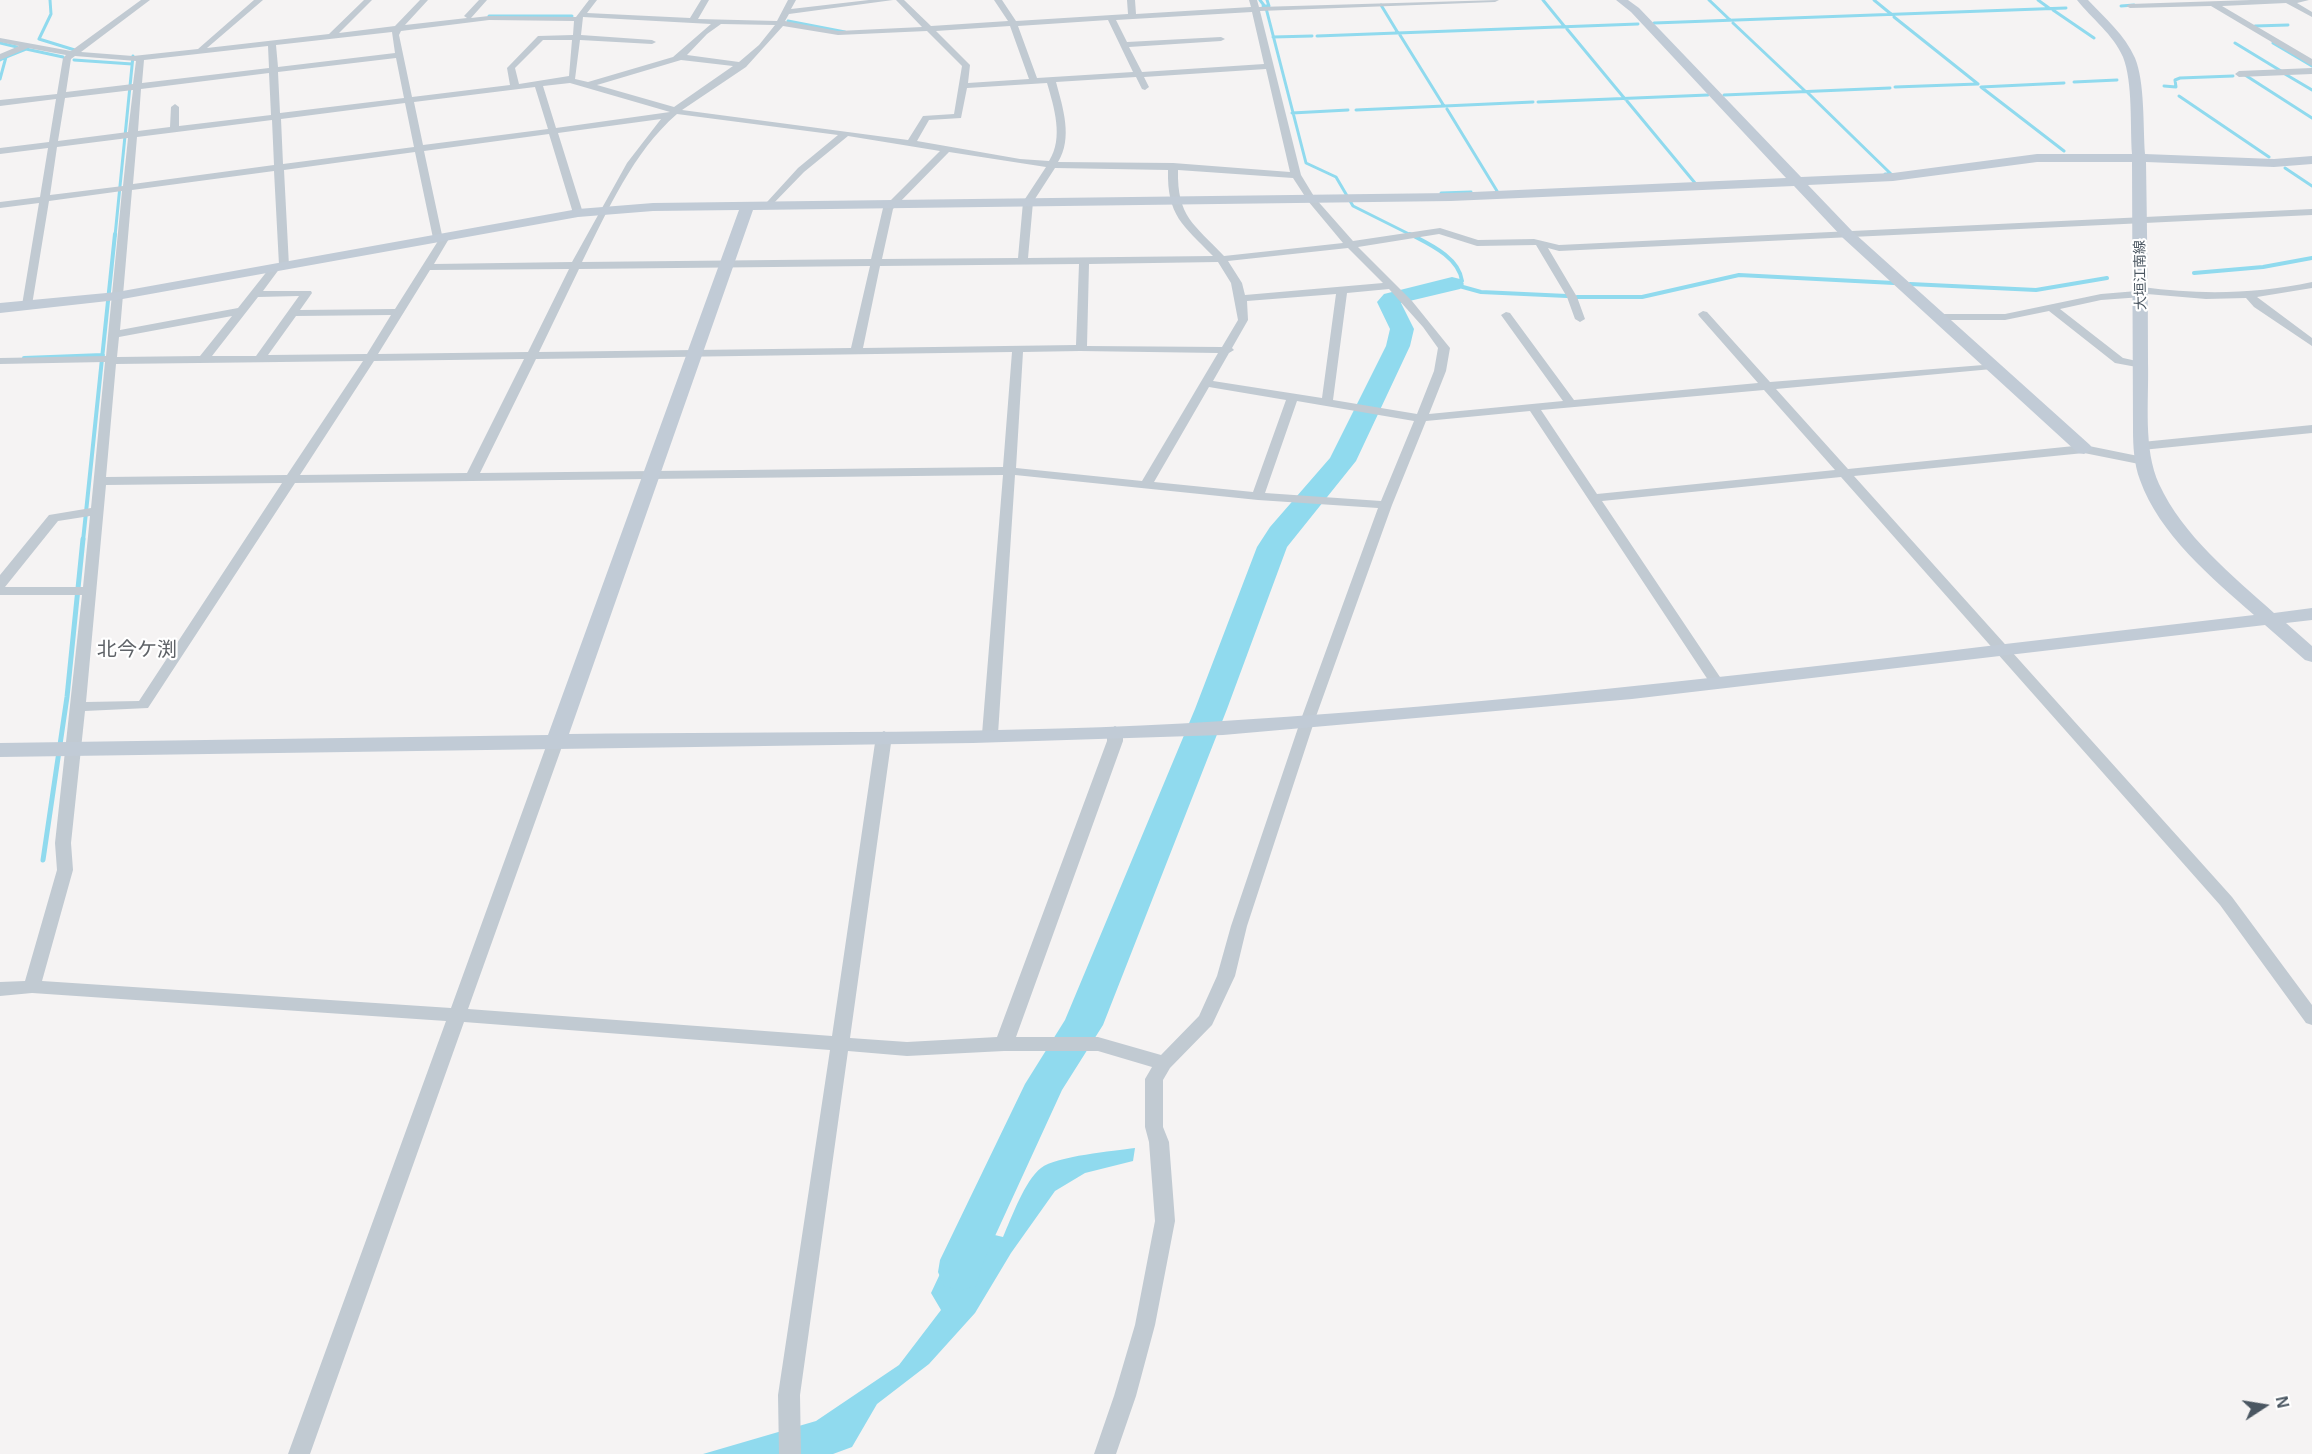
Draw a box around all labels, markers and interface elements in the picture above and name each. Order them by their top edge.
street label: 大垣江南線 [2132,240,2150,310]
district label: 北今ケ渕 [97,638,177,662]
north arrow [2234,1376,2294,1436]
text: N [2273,1395,2292,1410]

